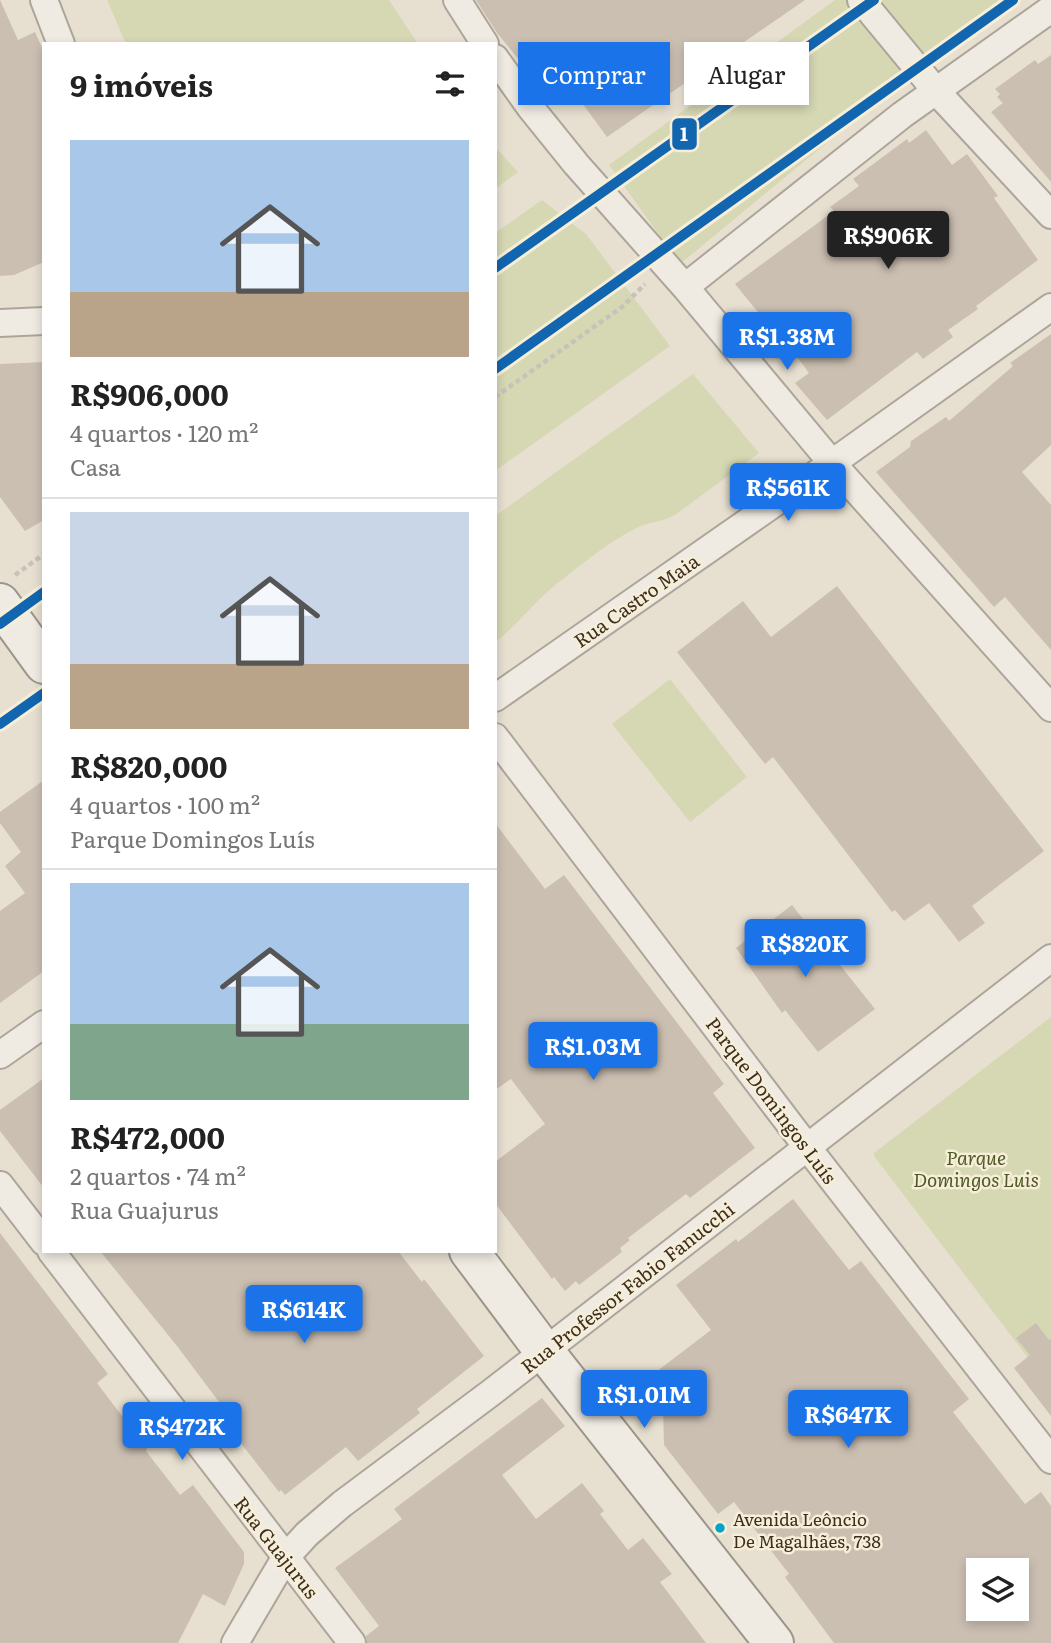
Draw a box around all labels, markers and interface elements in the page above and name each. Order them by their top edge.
chip: Comprar [518,42,670,105]
chip: Alugar [684,42,809,105]
text: 9 imóveis [70,62,213,106]
icon: filters [431,65,469,103]
line badge: 1 [671,117,698,151]
text: 1 [680,119,688,147]
icon: home [207,186,333,312]
pin: R$906K [831,212,945,271]
text: R$906K [843,217,933,251]
pin: R$1.38M [722,312,852,372]
text: R$1.38M [739,318,836,352]
text: R$906,000 [70,371,229,415]
text: 4 quartos · 120 m² [70,415,258,449]
text: Casa [70,449,121,483]
pin: R$561K [731,463,845,523]
text: R$561K [746,469,830,503]
street label: Rua Castro Maia [568,546,705,654]
icon: home [207,558,333,684]
text: R$820,000 [70,743,227,787]
text: 4 quartos · 100 m² [70,787,260,821]
text: Parque Domingos Luís [70,821,315,855]
pin: R$820K [748,920,862,979]
text: R$820K [761,925,849,959]
icon: home [207,929,333,1055]
street label: Parque Domingos Luís [700,1011,844,1189]
pin: R$1.03M [528,1023,658,1082]
text: R$1.03M [544,1028,642,1062]
text: R$472,000 [70,1114,225,1158]
park label: Parque Domingos Luis [913,1143,1039,1193]
text: 2 quartos · 74 m² [70,1158,246,1192]
text: Rua Guajurus [70,1192,218,1226]
street label: Rua Professor Fabio Fanucchi [514,1195,740,1379]
pin: R$614K [247,1286,361,1345]
text: R$614K [262,1291,346,1325]
pin: R$1.01M [579,1370,709,1430]
text: R$1.01M [597,1376,691,1410]
pin: R$647K [791,1390,905,1450]
text: R$647K [804,1396,892,1430]
pin: R$472K [125,1402,239,1462]
text: R$472K [139,1408,225,1442]
street label: Rua Guajurus [228,1490,326,1604]
place label: Avenida Leôncio De Magalhães, 738 [733,1506,881,1553]
marker: Avenida Leôncio De Magalhães, 738 [713,1521,727,1535]
map controls [966,1558,1029,1621]
button: layers [966,1558,1029,1621]

